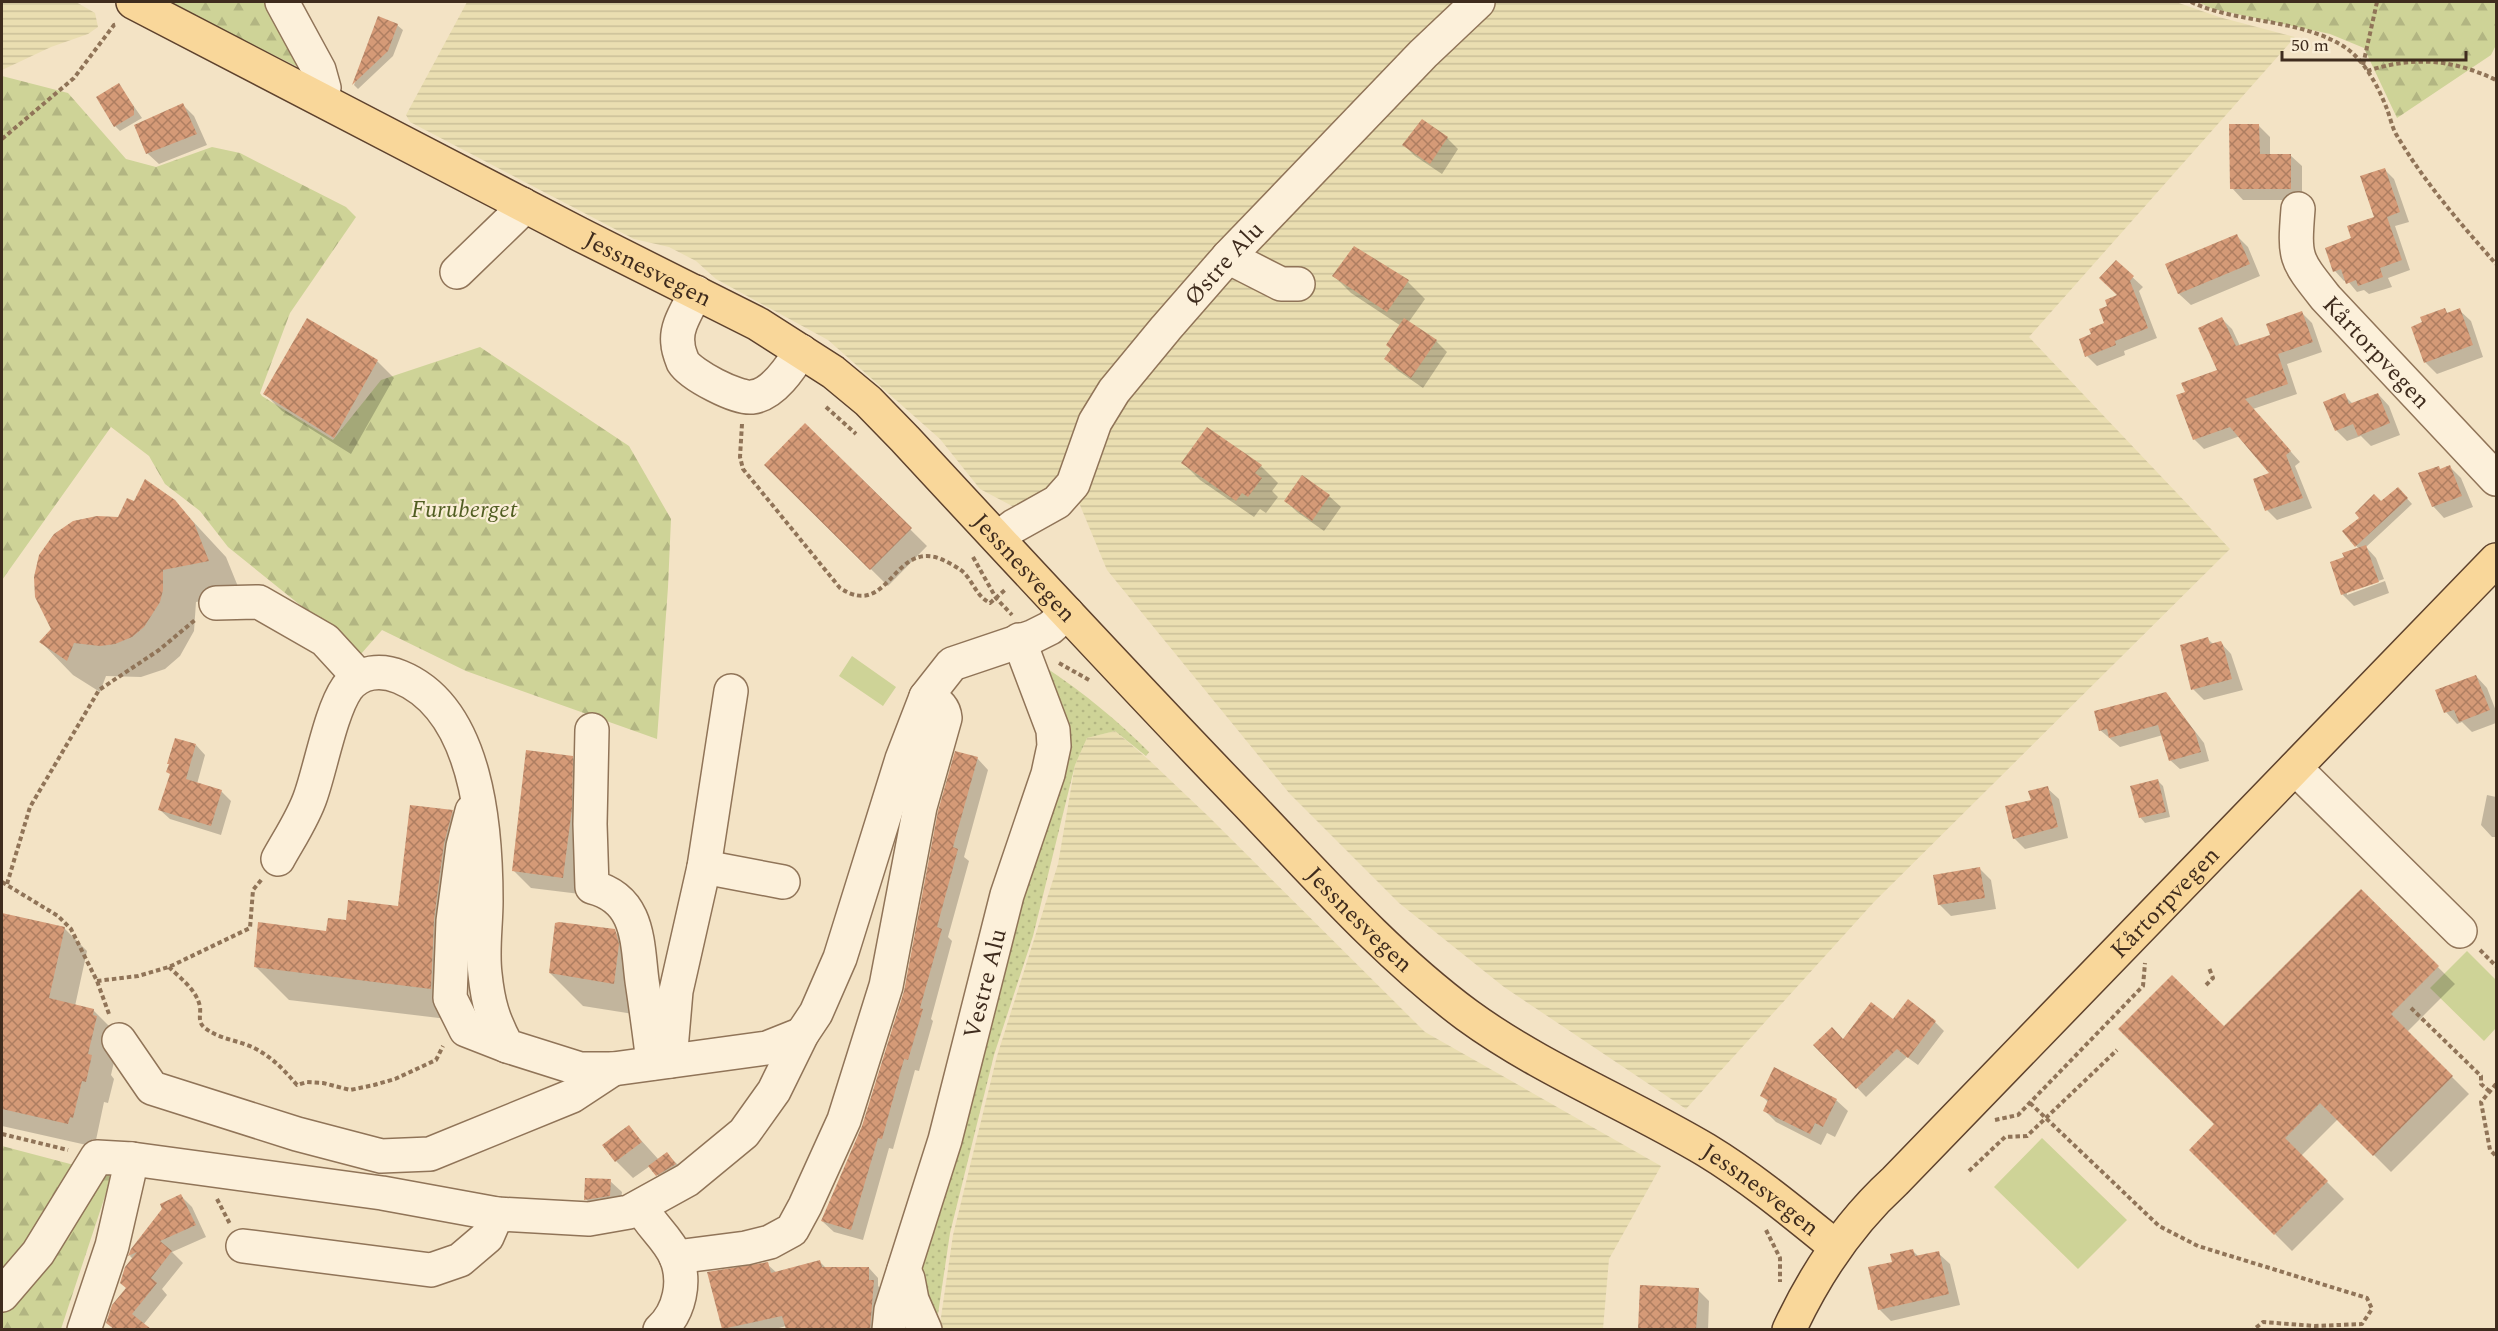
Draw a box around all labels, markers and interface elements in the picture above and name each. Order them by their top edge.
scale bar [2282,24,2466,62]
text: 50 m [2291,32,2329,59]
street label: Østre Alu [1176,213,1272,314]
street label: Jessnesvegen [578,222,718,317]
street label: Kårtorpvegen [2314,288,2439,418]
park label: Furuberget [411,492,518,528]
street label: Jessnesvegen [963,505,1084,631]
street label: Kårtorpvegen [2102,839,2229,967]
street label: Jessnesvegen [1297,859,1421,982]
street label: Vestre Alu [954,925,1017,1043]
street label: Jessnesvegen [1694,1134,1827,1246]

